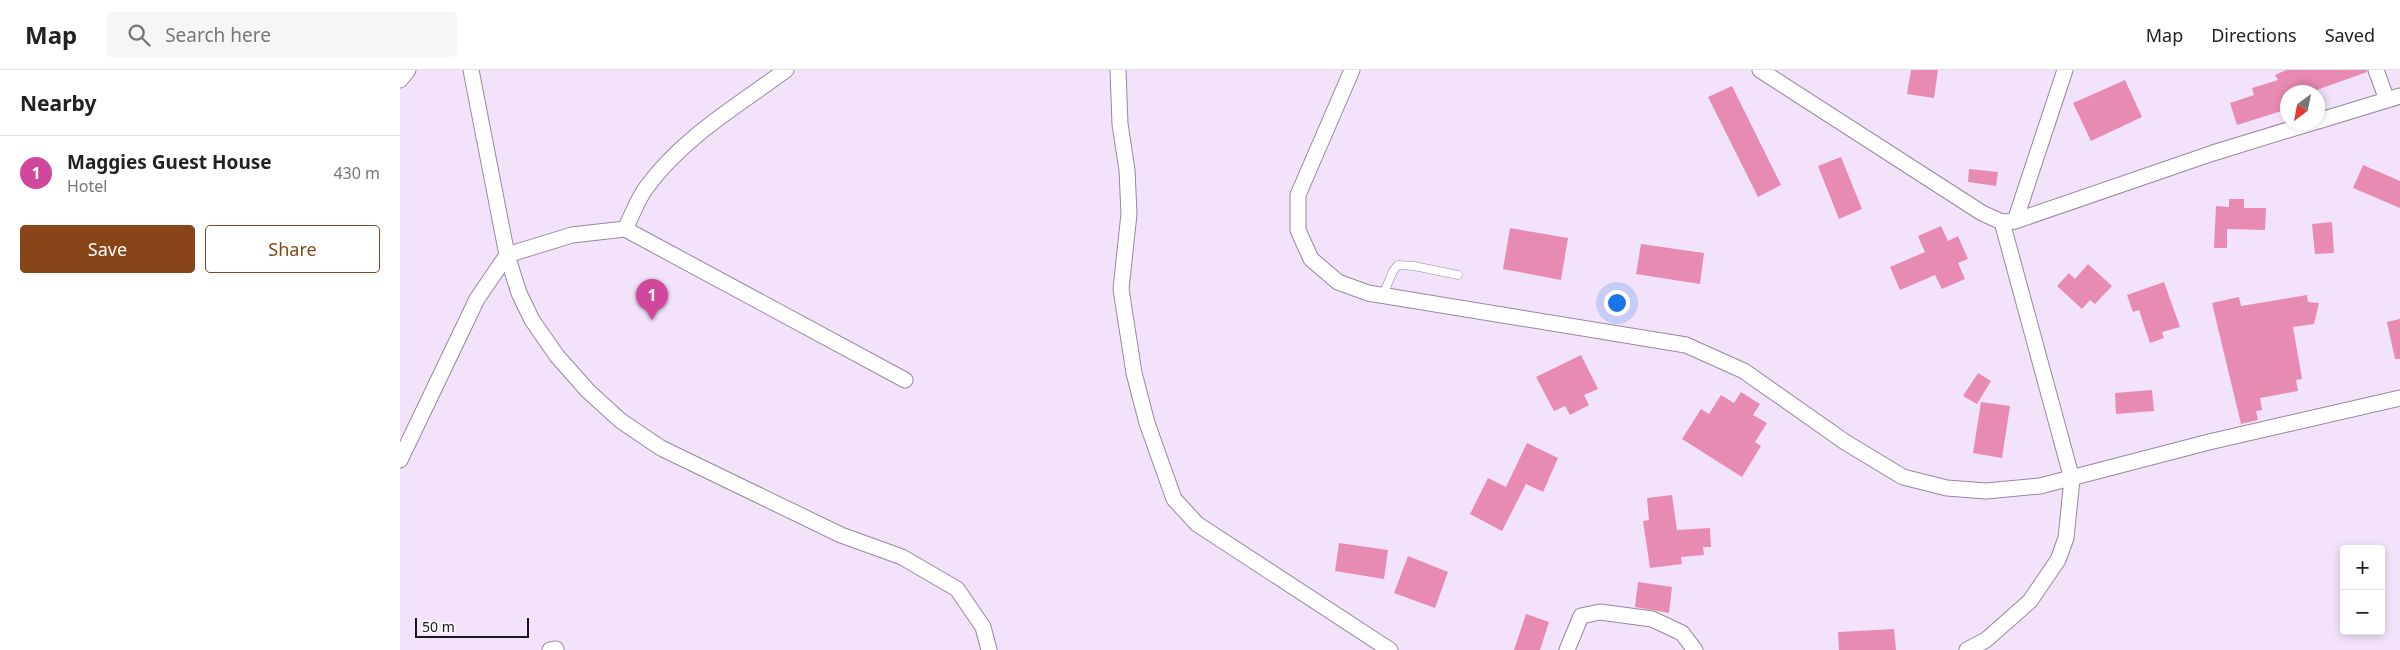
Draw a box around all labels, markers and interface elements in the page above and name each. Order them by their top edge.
search box [107,12,457,57]
text: Map [25,18,77,51]
icon: search [125,21,153,49]
text: Search here [165,22,271,48]
text: Map [2146,23,2183,47]
text: Directions [2211,23,2297,47]
text: Saved [2325,23,2375,47]
north arrow [2280,85,2325,130]
text: Nearby [20,89,96,117]
text: Maggies Guest House [67,149,272,175]
text: 1 [31,162,41,184]
text: 430 m [333,162,380,184]
text: Hotel [67,175,107,197]
button: Save [20,225,195,273]
button: Share [205,225,380,273]
pin: 1 [636,279,668,320]
your location [1604,290,1630,316]
map controls [2340,545,2385,635]
button: + [2340,545,2385,590]
button: − [2340,590,2385,635]
scale bar [415,615,529,638]
text: 50 m [422,617,455,636]

